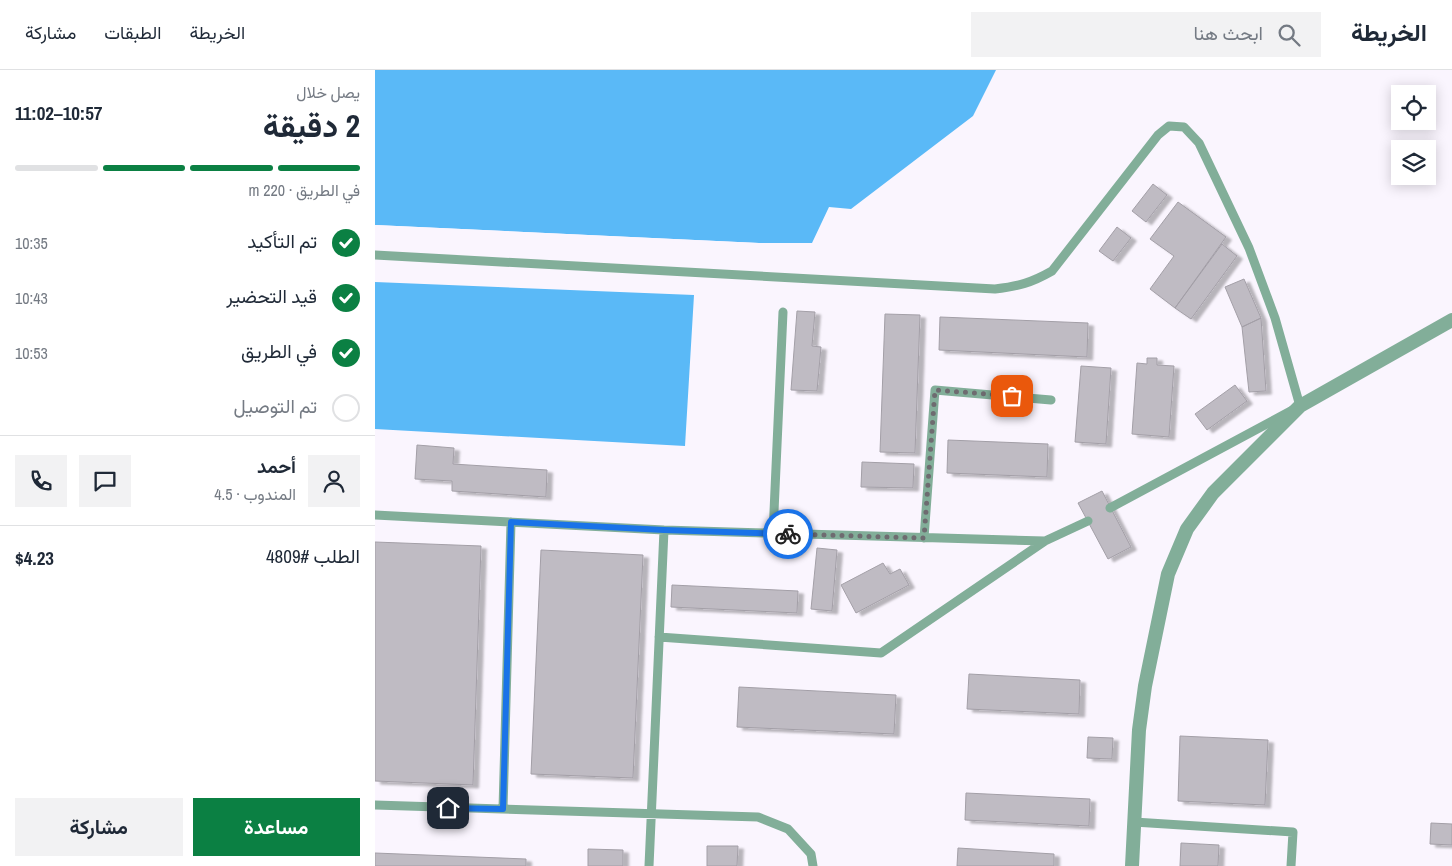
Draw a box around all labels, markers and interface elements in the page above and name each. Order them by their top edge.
search box [971,12,1321,57]
text: الخريطة [1351,16,1427,48]
text: مشاركة [25,20,76,45]
text: الطبقات [104,20,161,45]
text: الخريطة [189,20,245,45]
text: ابحث هنا [1193,20,1263,46]
icon: search [1275,21,1303,49]
text: يصل خلال [296,81,360,103]
map controls [1391,85,1436,185]
button: locate [1391,85,1436,130]
text: 10:57–11:02 [15,100,103,126]
text: 2 دقيقة [263,104,360,147]
button: layers [1391,140,1436,185]
text: في الطريق · 220 m [249,179,360,201]
text: تم التأكيد [247,228,317,254]
icon: check [332,229,360,257]
text: 10:35 [15,232,48,254]
text: قيد التحضير [226,283,317,309]
icon: check [332,284,360,312]
text: 10:43 [15,287,48,309]
text: في الطريق [241,338,317,364]
icon: check [332,339,360,367]
text: 10:53 [15,342,48,364]
pin [991,375,1033,417]
icon: bag [998,382,1026,410]
text: تم التوصيل [233,393,317,419]
text: أحمد [257,453,296,479]
button: phone [15,455,67,507]
button: chat [79,455,131,507]
button: person [308,455,360,507]
text: المندوب · 4.5 [214,483,296,505]
courier [763,509,813,559]
icon: bike [774,520,802,548]
text: الطلب #4809 [266,543,360,569]
text: $4.23 [15,545,54,571]
pin [427,787,469,829]
icon: home [434,794,462,822]
button: مشاركة [15,798,183,856]
button: مساعدة [193,798,360,856]

